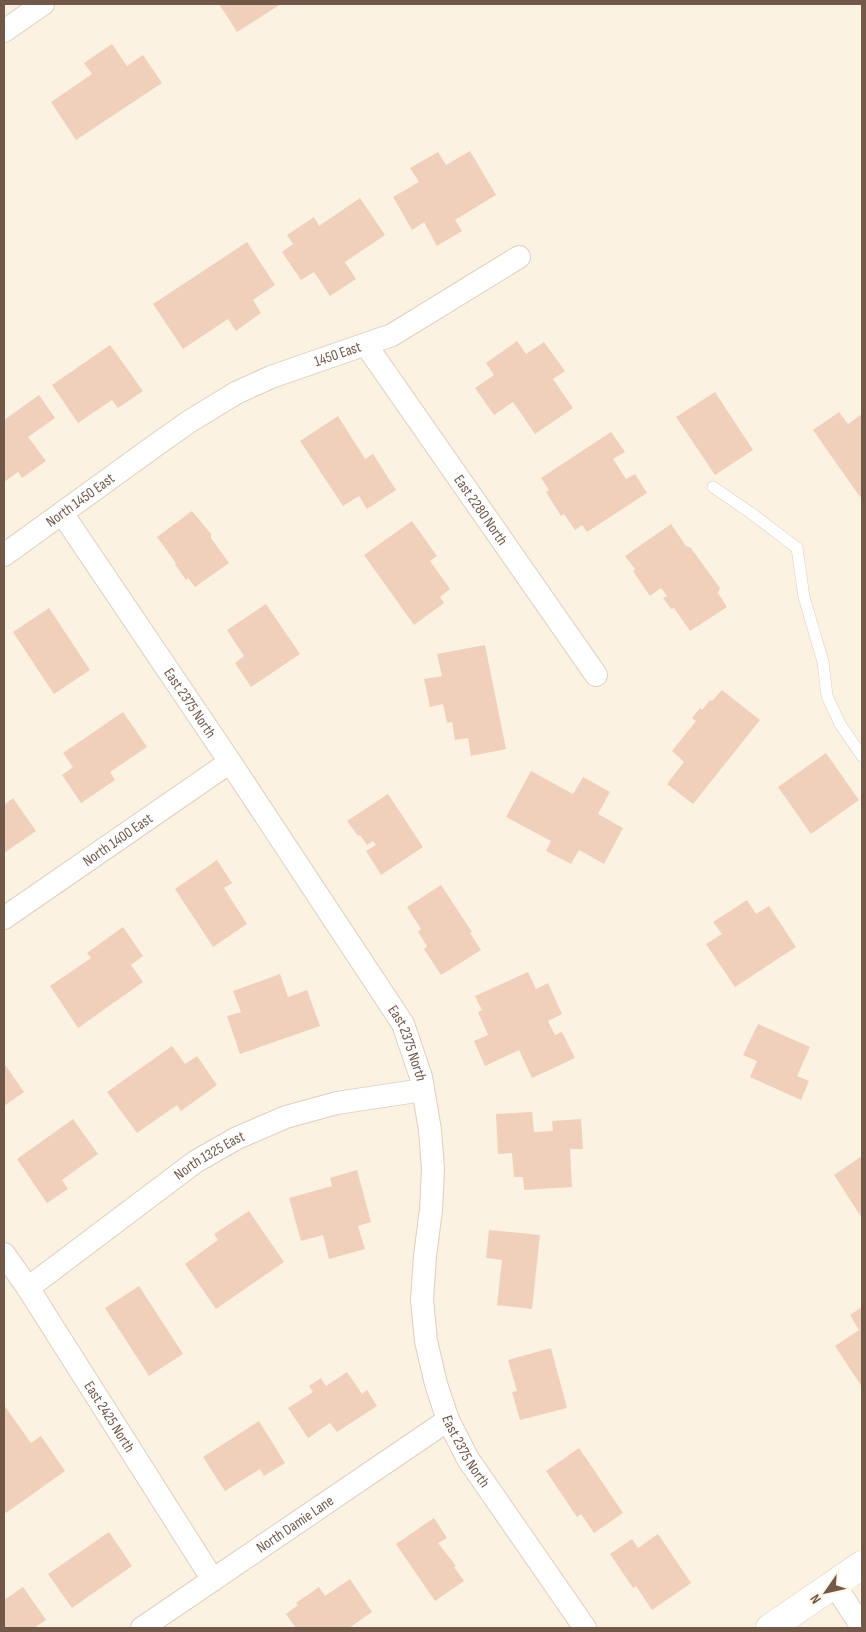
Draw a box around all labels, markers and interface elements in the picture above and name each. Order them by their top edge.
street label: 1450 East [312,337,364,371]
street label: North 1450 East [42,469,119,532]
street label: East 2280 North [449,471,512,549]
street label: East 2375 North [159,664,220,742]
street label: North 1400 East [79,809,157,871]
street label: East 2375 North [383,1002,431,1083]
street label: North 1325 East [170,1127,248,1184]
street label: East 2425 North [80,1378,139,1456]
street label: East 2375 North [437,1413,494,1491]
street label: North Damie Lane [253,1491,338,1557]
north arrow [801,1567,851,1617]
text: N [806,1591,825,1607]

